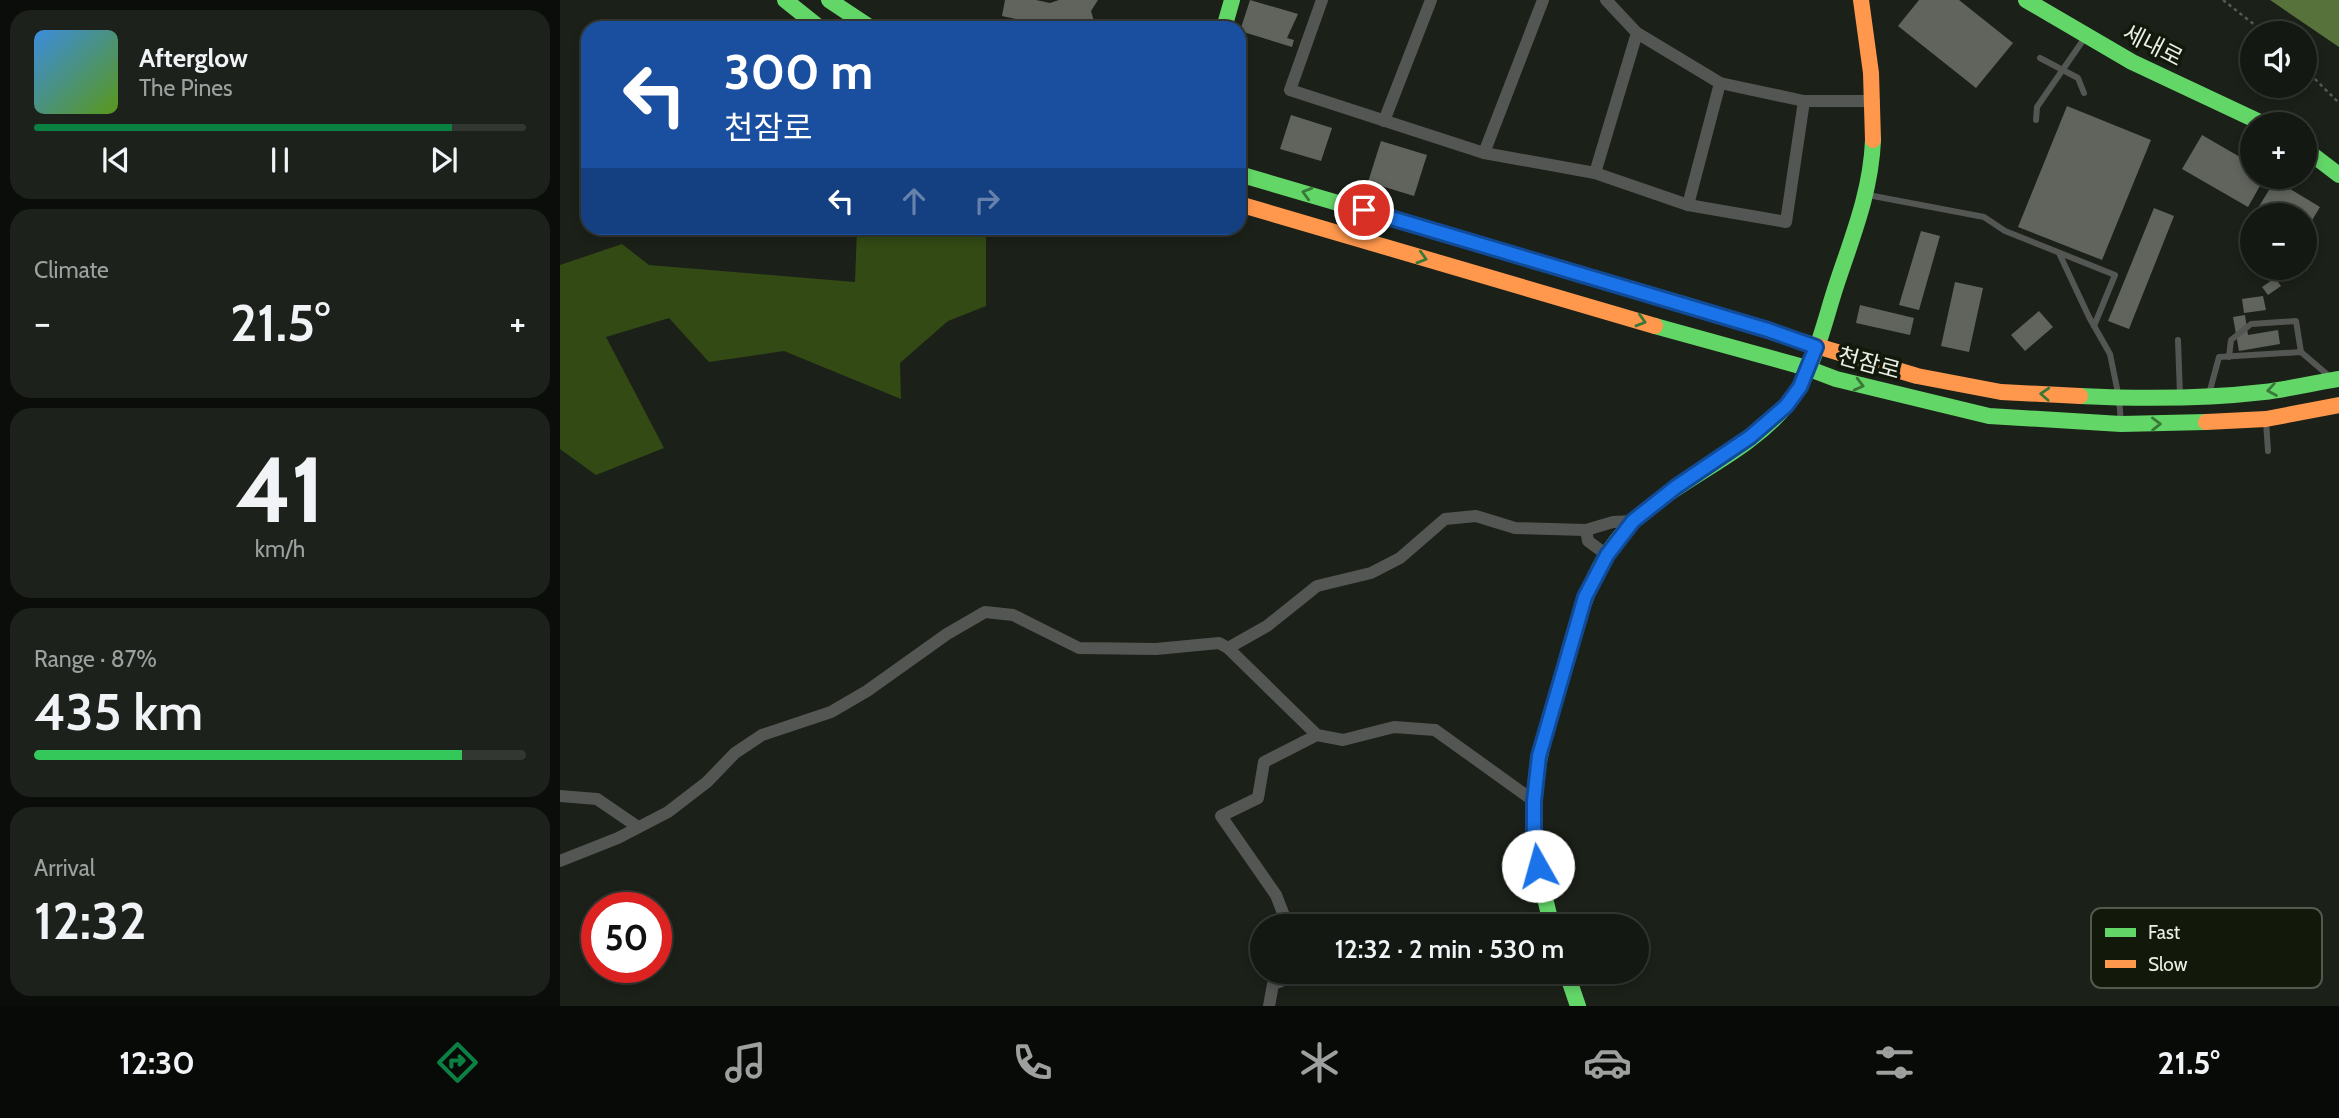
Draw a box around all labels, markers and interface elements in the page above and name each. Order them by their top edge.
street label: 세내로 [2118,18,2188,72]
map controls [2240,21,2317,280]
button: sound [2240,21,2317,98]
text: Afterglow [139,42,248,74]
text: 300 m [724,42,873,101]
icon: left [609,49,700,140]
text: The Pines [139,74,233,102]
text: 천잠로 [724,108,812,147]
button: + [2240,112,2317,189]
icon: previous [97,141,135,179]
icon: pause [261,141,299,179]
icon: next [425,141,463,179]
pin [1334,180,1394,240]
icon: left [822,182,860,220]
icon: ahead [895,182,933,220]
icon: right [968,182,1006,220]
one-way arrow [1301,187,1313,202]
icon: arrive [1345,191,1383,229]
button: − [2240,203,2317,280]
one-way arrow [1416,249,1428,264]
text: Climate [34,256,109,284]
text: 21.5° [230,291,330,354]
text: − [34,299,51,346]
text: + [509,299,526,346]
one-way arrow [1634,313,1646,328]
street label: 천잠로 [1835,341,1903,385]
one-way arrow [1853,377,1865,391]
one-way arrow [2266,382,2278,397]
one-way arrow [2039,387,2050,402]
one-way arrow [2151,416,2162,432]
text: 41 [235,434,325,545]
text: km/h [255,535,305,563]
text: Range · 87% [34,645,157,673]
text: 435 km [34,680,203,743]
position arrow [1501,829,1575,903]
text: Arrival [34,854,95,882]
text: 12:32 [34,889,147,952]
speed limit sign: 50 [581,892,672,983]
legend [2091,908,2322,988]
text: Fast [2148,921,2181,944]
text: 12:32 · 2 min · 530 m [1335,933,1564,965]
text: Slow [2148,953,2188,976]
icon: directions [433,1038,482,1087]
icon: music [721,1038,770,1087]
icon: phone [1008,1038,1057,1087]
icon: climate [1295,1038,1344,1087]
icon: car [1583,1038,1632,1087]
icon: filters [1870,1038,1919,1087]
text: 12:30 [119,1043,195,1082]
text: 21.5° [2158,1043,2220,1082]

